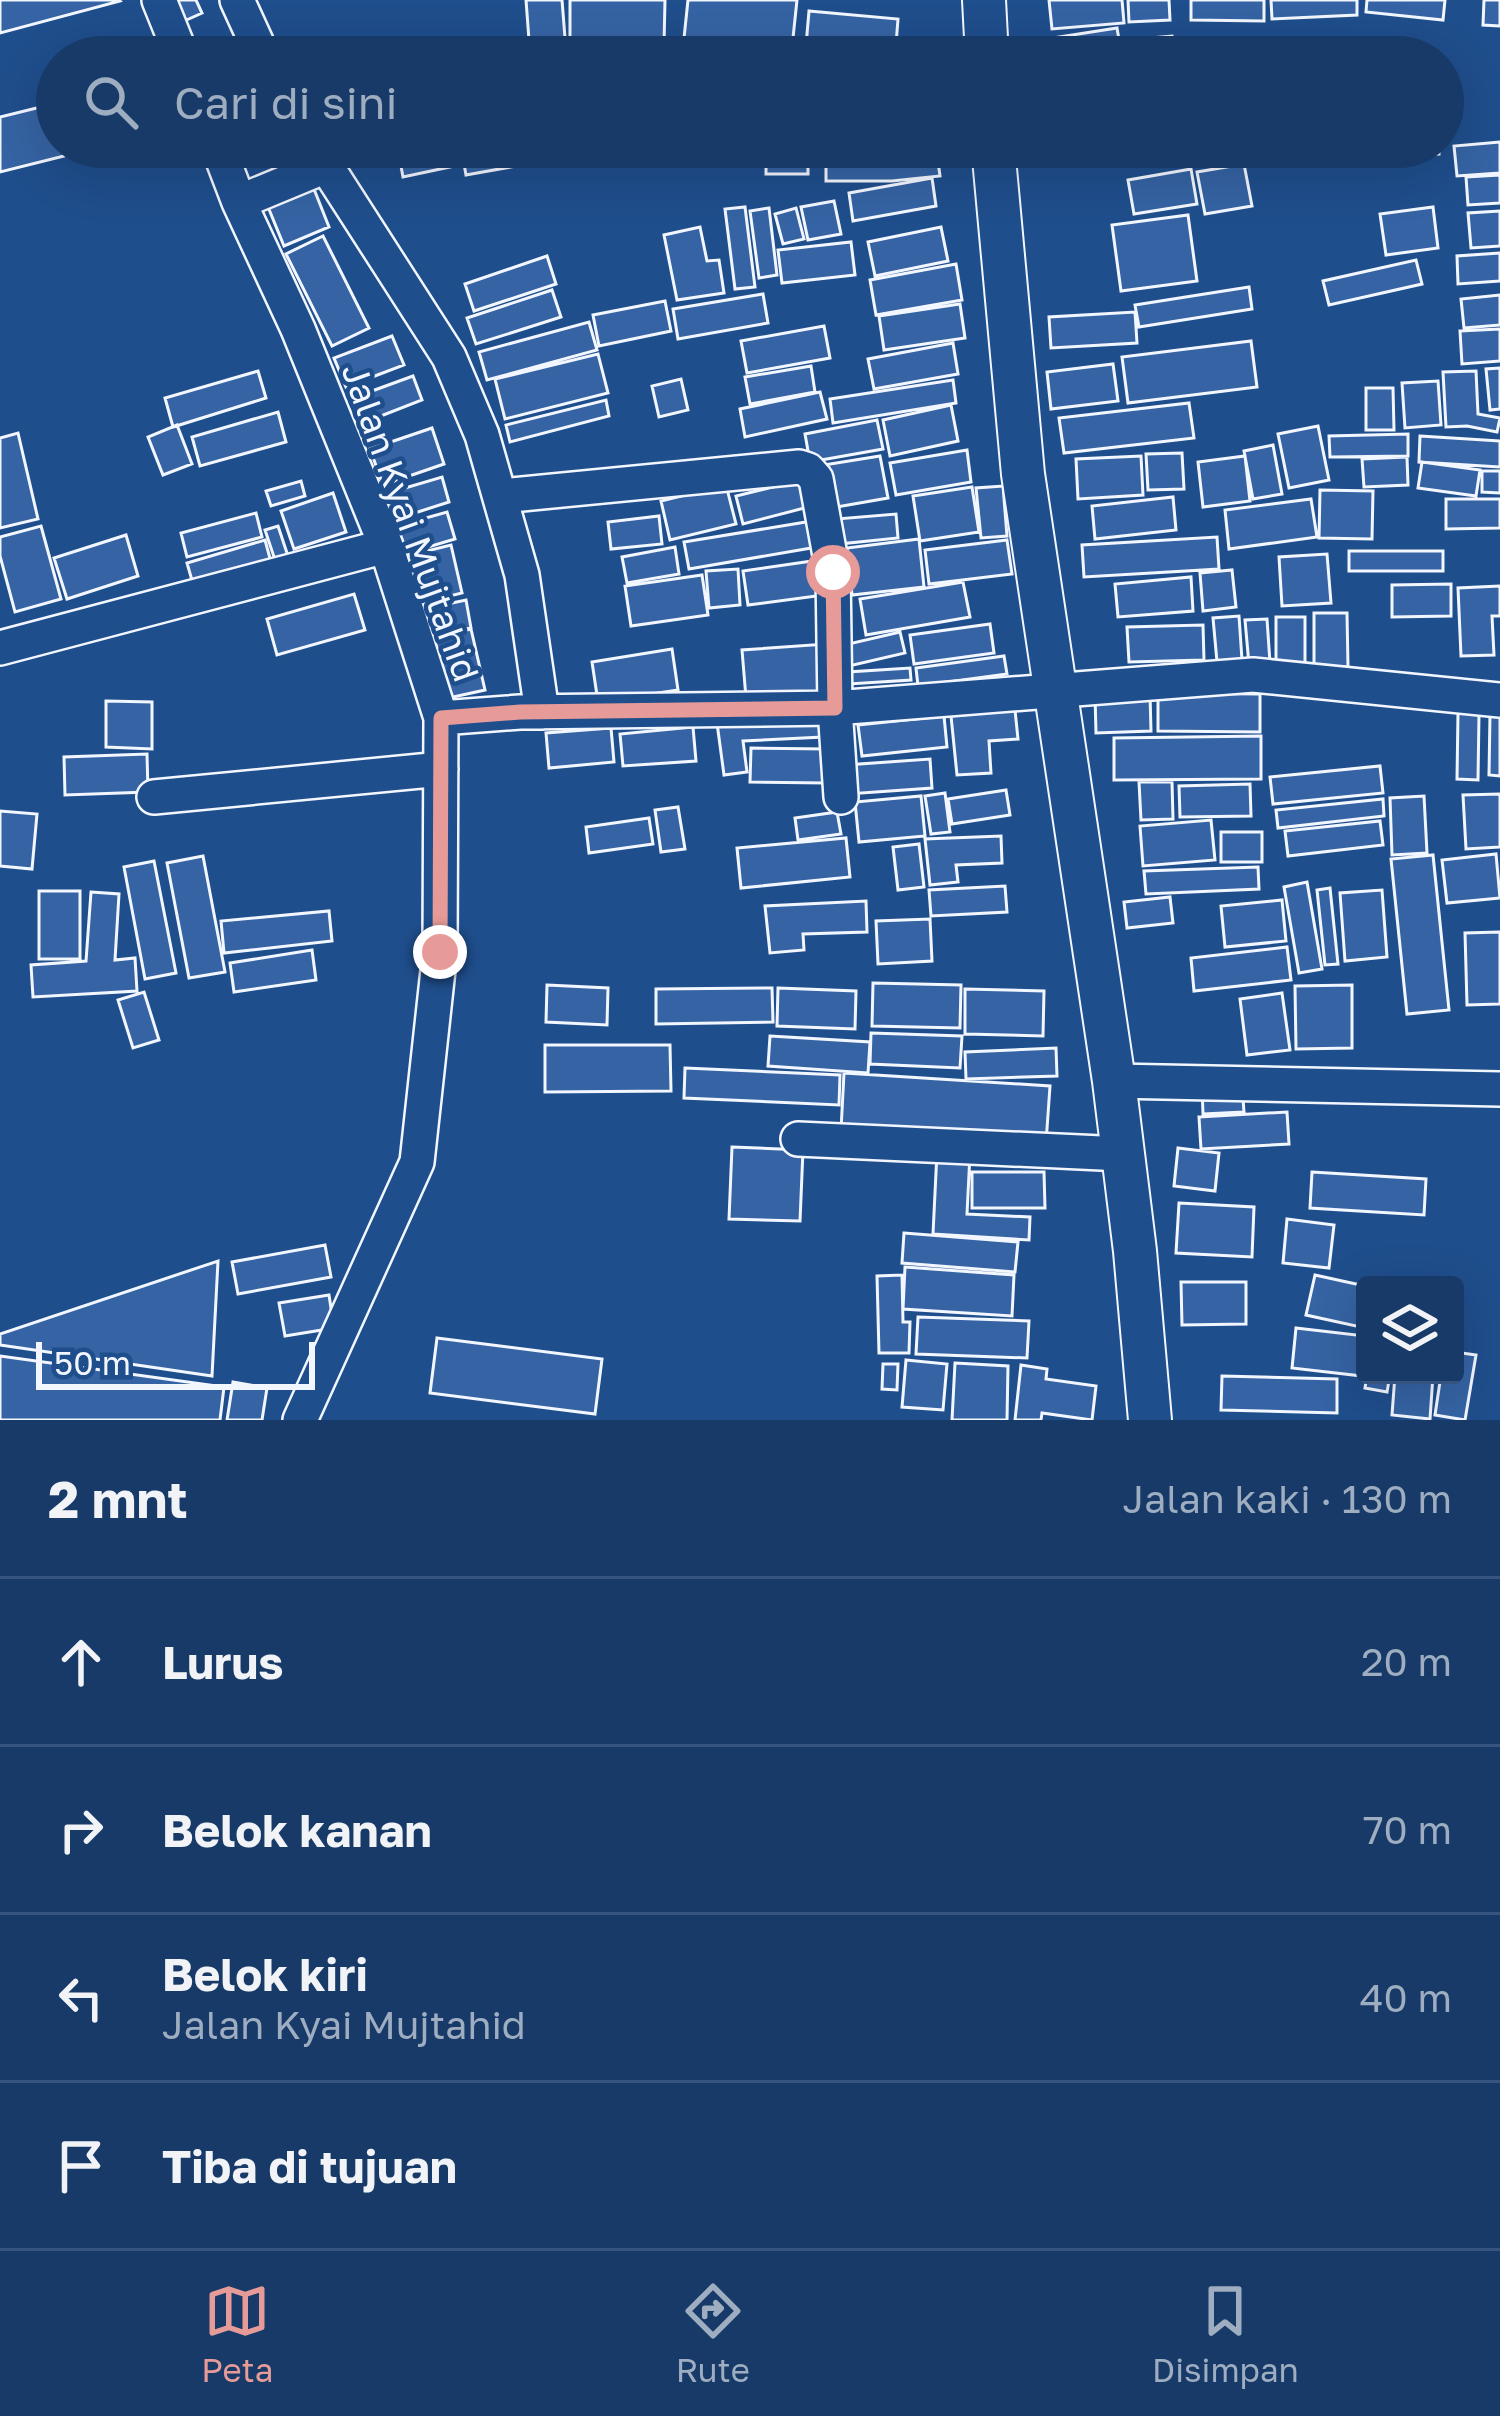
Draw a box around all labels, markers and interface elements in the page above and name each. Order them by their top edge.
search box [36,36,1464,168]
icon: search [78,69,144,135]
text: Cari di sini [174,75,398,129]
street label: Jalan Kyai Mujtahid [333,357,489,687]
route start [806,545,860,599]
route end [413,925,467,979]
map controls [1356,1276,1464,1384]
button: layers [1356,1276,1464,1384]
scale bar [36,1336,315,1389]
text: 50 m [54,1343,131,1382]
text: 2 mnt [48,1468,188,1529]
text: Jalan kaki · 130 m [1123,1475,1452,1522]
icon: ahead [48,1629,114,1695]
text: Lurus [162,1635,284,1689]
text: 20 m [1361,1638,1452,1685]
icon: right [48,1797,114,1863]
text: Belok kanan [162,1803,432,1857]
text: 70 m [1363,1806,1452,1853]
text: Belok kiri [162,1947,368,2001]
icon: left [48,1965,114,2031]
text: 40 m [1360,1974,1452,2021]
text: Jalan Kyai Mujtahid [162,2001,526,2048]
icon: arrive [48,2133,114,2199]
text: Tiba di tujuan [162,2139,457,2193]
tab: Peta [201,2278,273,2389]
tab: Rute [676,2278,750,2389]
tab: Disimpan [1152,2278,1299,2389]

